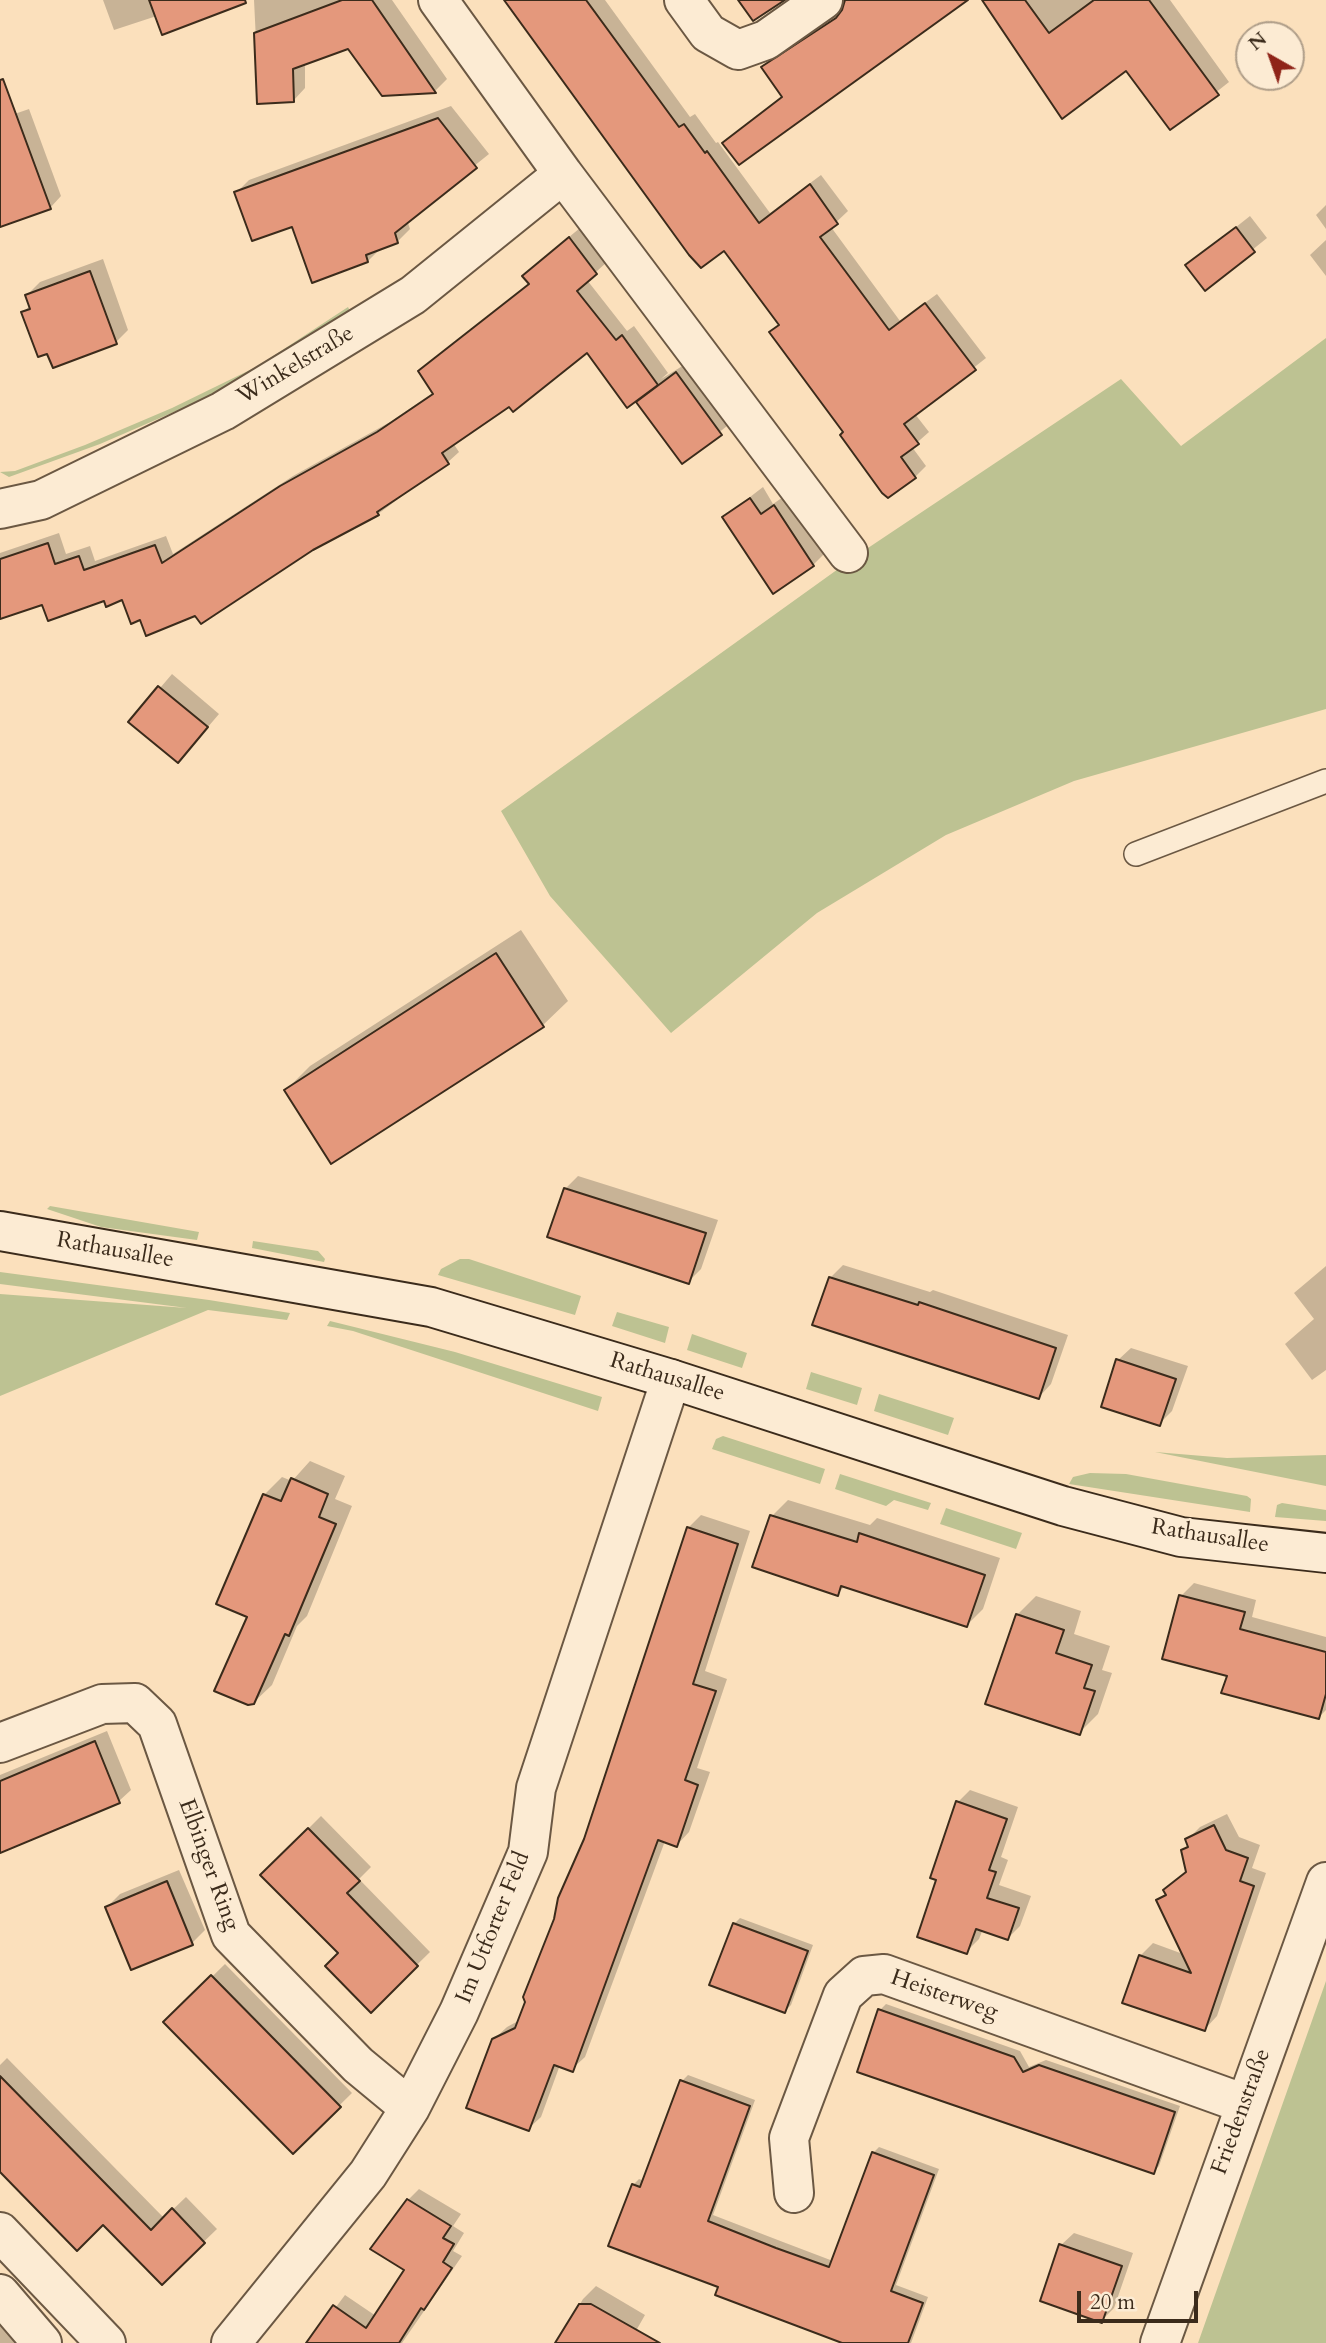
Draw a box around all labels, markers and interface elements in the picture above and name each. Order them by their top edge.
north arrow [1235,21,1305,91]
text: N [1243,26,1272,57]
street label: Winkelstraße [233,320,359,412]
street label: Rathausallee [54,1227,176,1275]
street label: Rathausallee [606,1347,728,1409]
street label: Rathausallee [1149,1514,1271,1560]
street label: Elbinger Ring [171,1795,245,1935]
street label: Im Utforter Feld [451,1848,537,2008]
street label: Heisterweg [887,1965,1001,2027]
street label: Friedenstraße [1207,2045,1277,2179]
scale bar [1081,2276,1202,2320]
text: 20 m [1090,2288,1135,2317]

